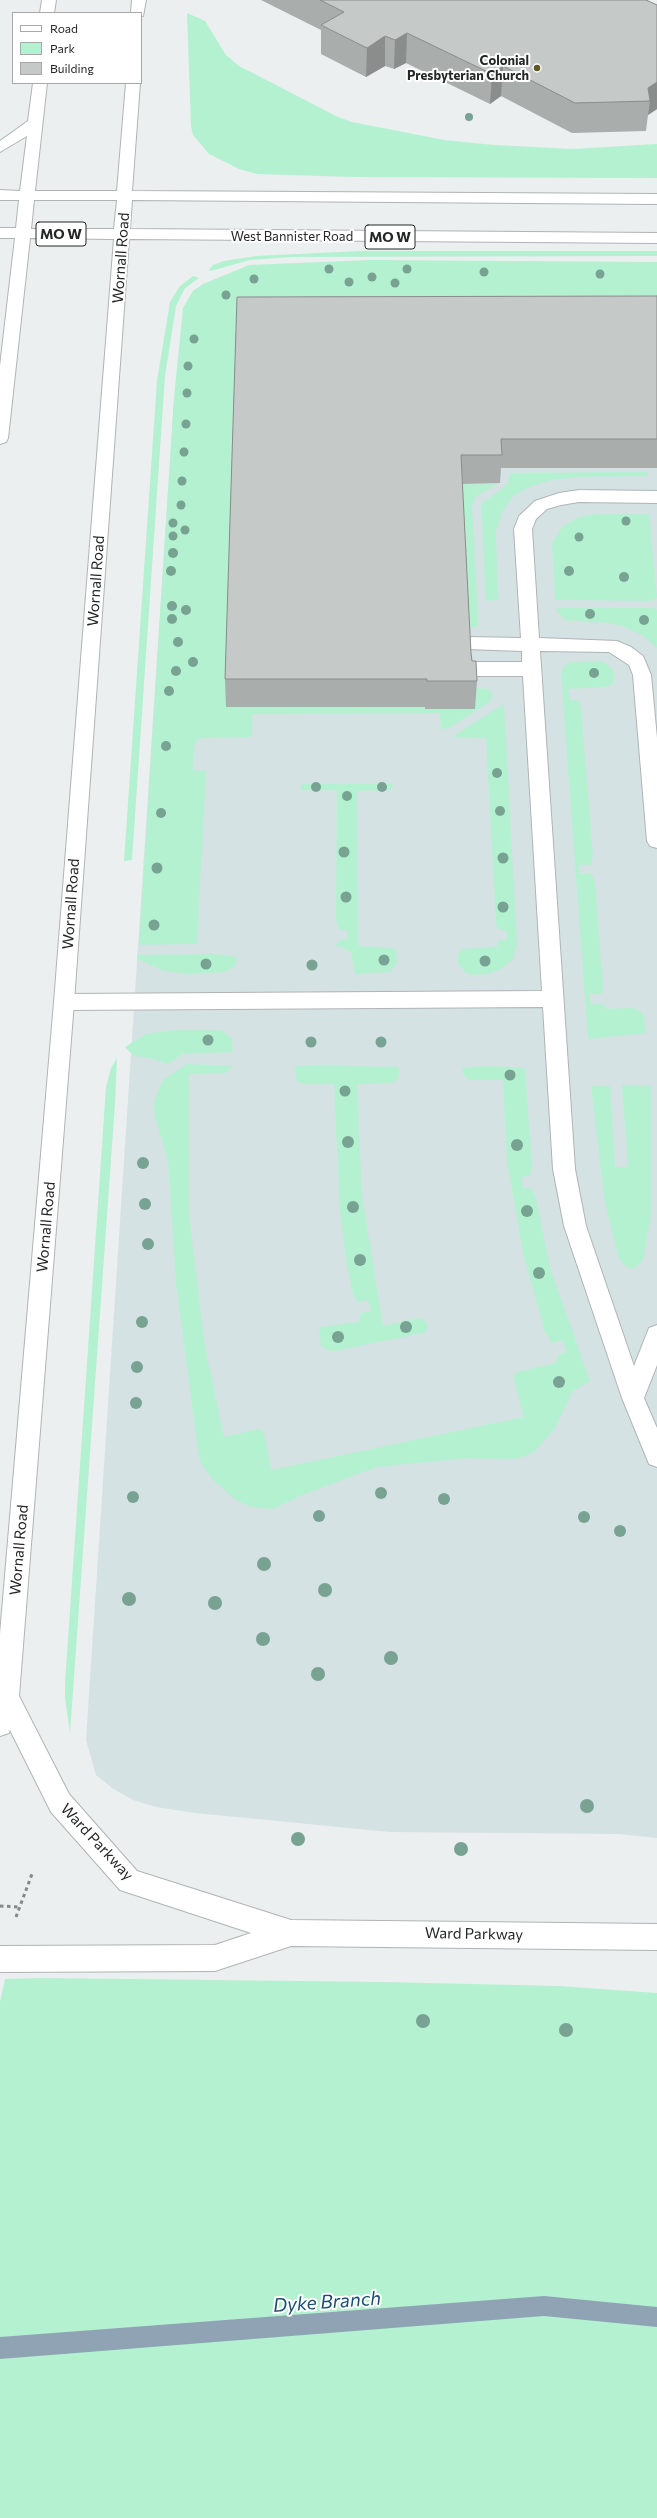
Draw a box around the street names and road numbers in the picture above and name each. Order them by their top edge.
street label: Wornall Road [109,212,133,304]
road number: MO W [36,222,86,246]
road number: MO W [365,225,415,249]
street label: West Bannister Road [231,229,353,245]
street label: Wornall Road [84,535,108,627]
street label: Wornall Road [59,858,83,950]
street label: Wornall Road [33,1181,59,1273]
street label: Wornall Road [6,1504,32,1596]
street label: Ward Parkway [57,1800,137,1884]
street label: Ward Parkway [425,1924,523,1944]

